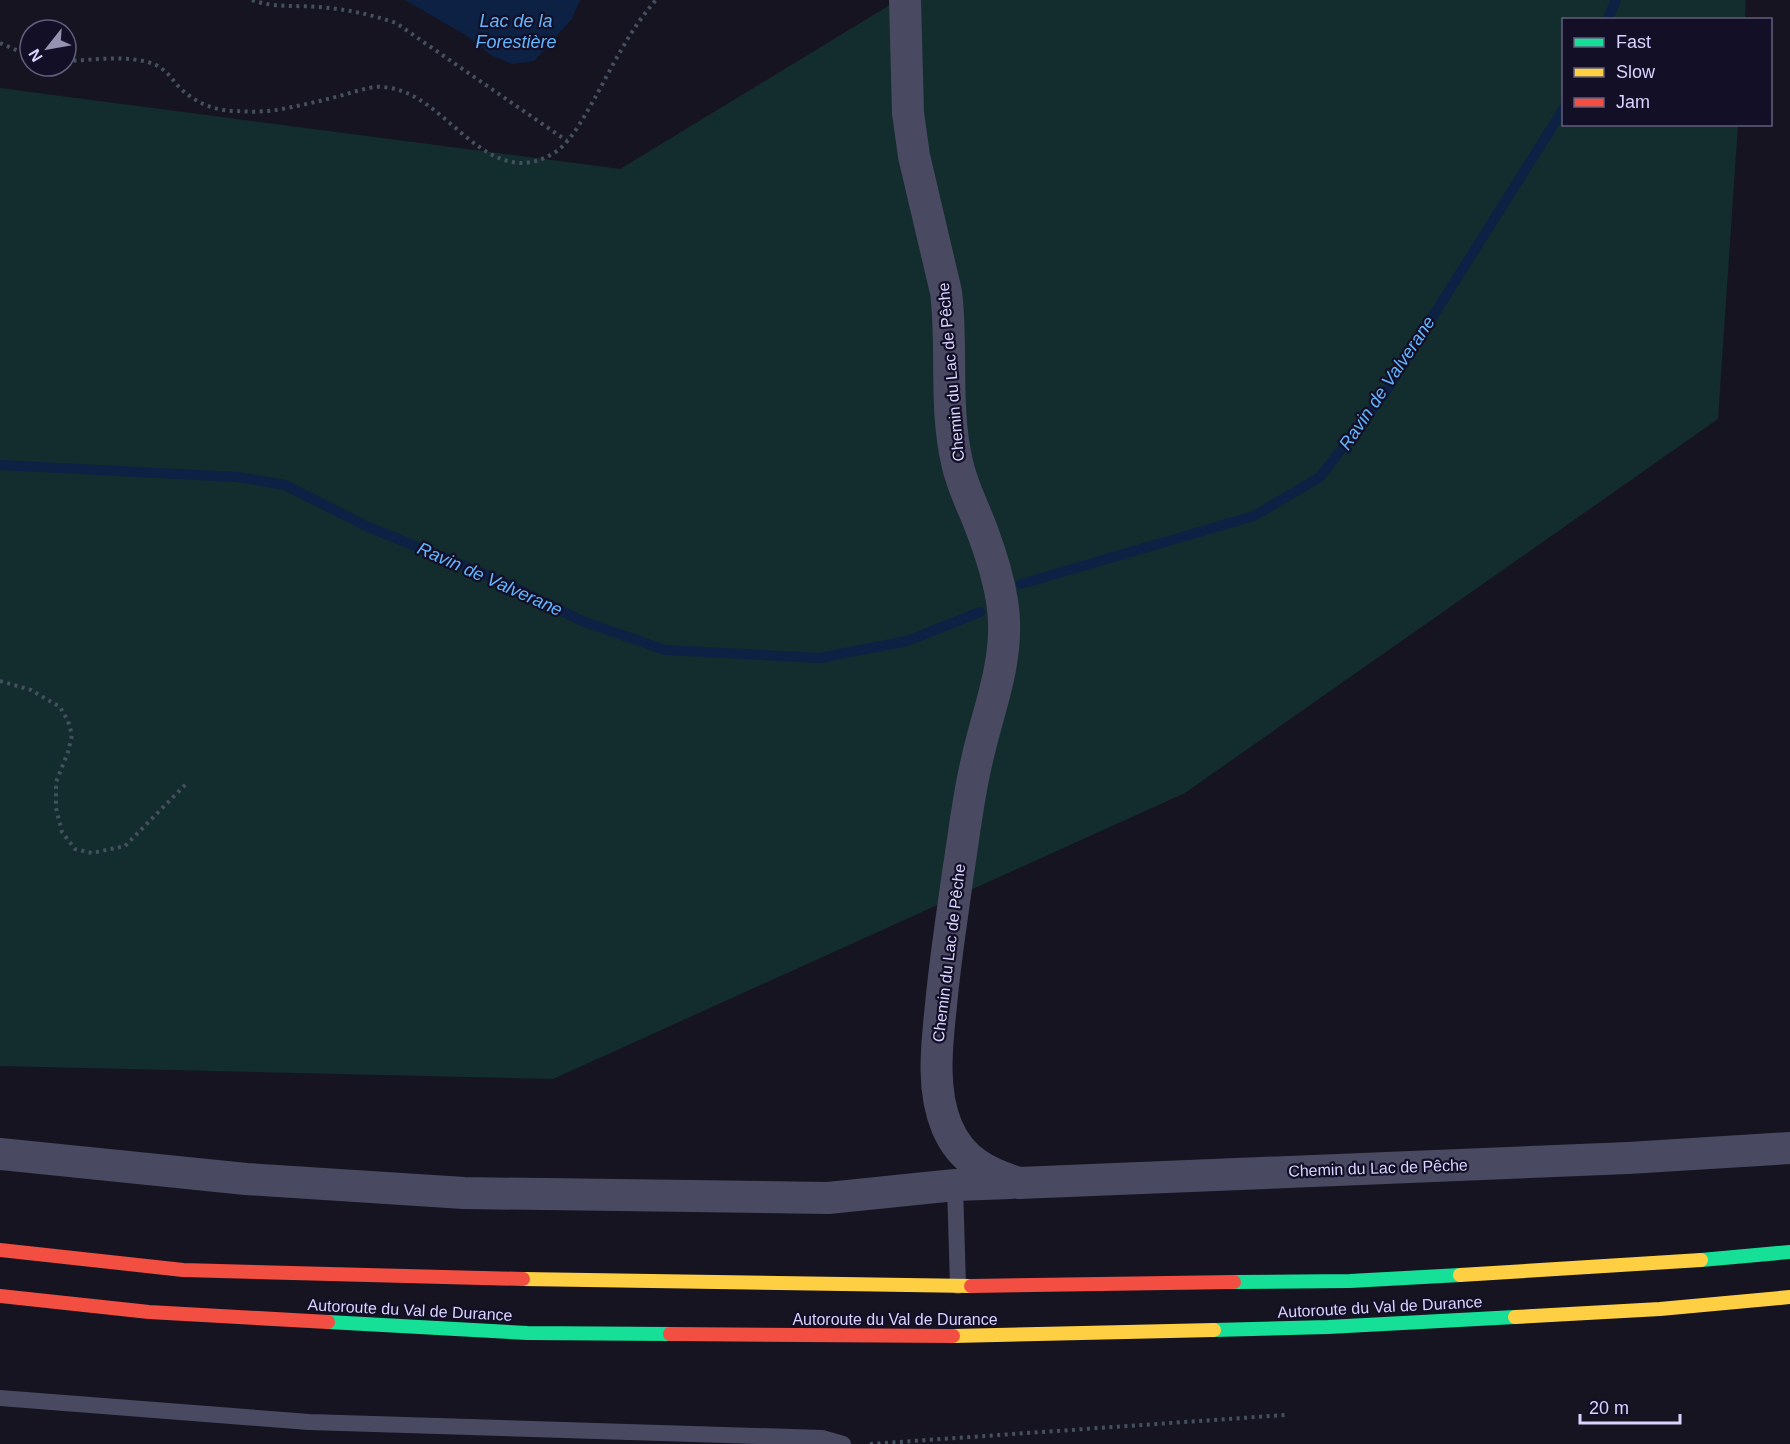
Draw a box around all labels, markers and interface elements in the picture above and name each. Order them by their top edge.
water label: Lac de la Forestière [475,11,557,52]
north arrow [18,18,78,78]
legend [1562,18,1772,126]
text: Fast [1616,32,1651,52]
text: N [25,46,46,65]
text: Slow [1616,62,1656,82]
text: Jam [1616,92,1650,112]
street label: Chemin du Lac de Pêche [935,282,967,462]
water label: Ravin de Valverane [1335,313,1439,453]
water label: Ravin de Valverane [414,538,566,620]
street label: Chemin du Lac de Pêche [930,863,968,1043]
street label: Chemin du Lac de Pêche [1288,1156,1468,1180]
street label: Autoroute du Val de Durance [1277,1293,1483,1321]
street label: Autoroute du Val de Durance [307,1296,513,1324]
street label: Autoroute du Val de Durance [792,1311,998,1328]
scale bar [1580,1387,1680,1425]
text: 20 m [1589,1398,1629,1418]

